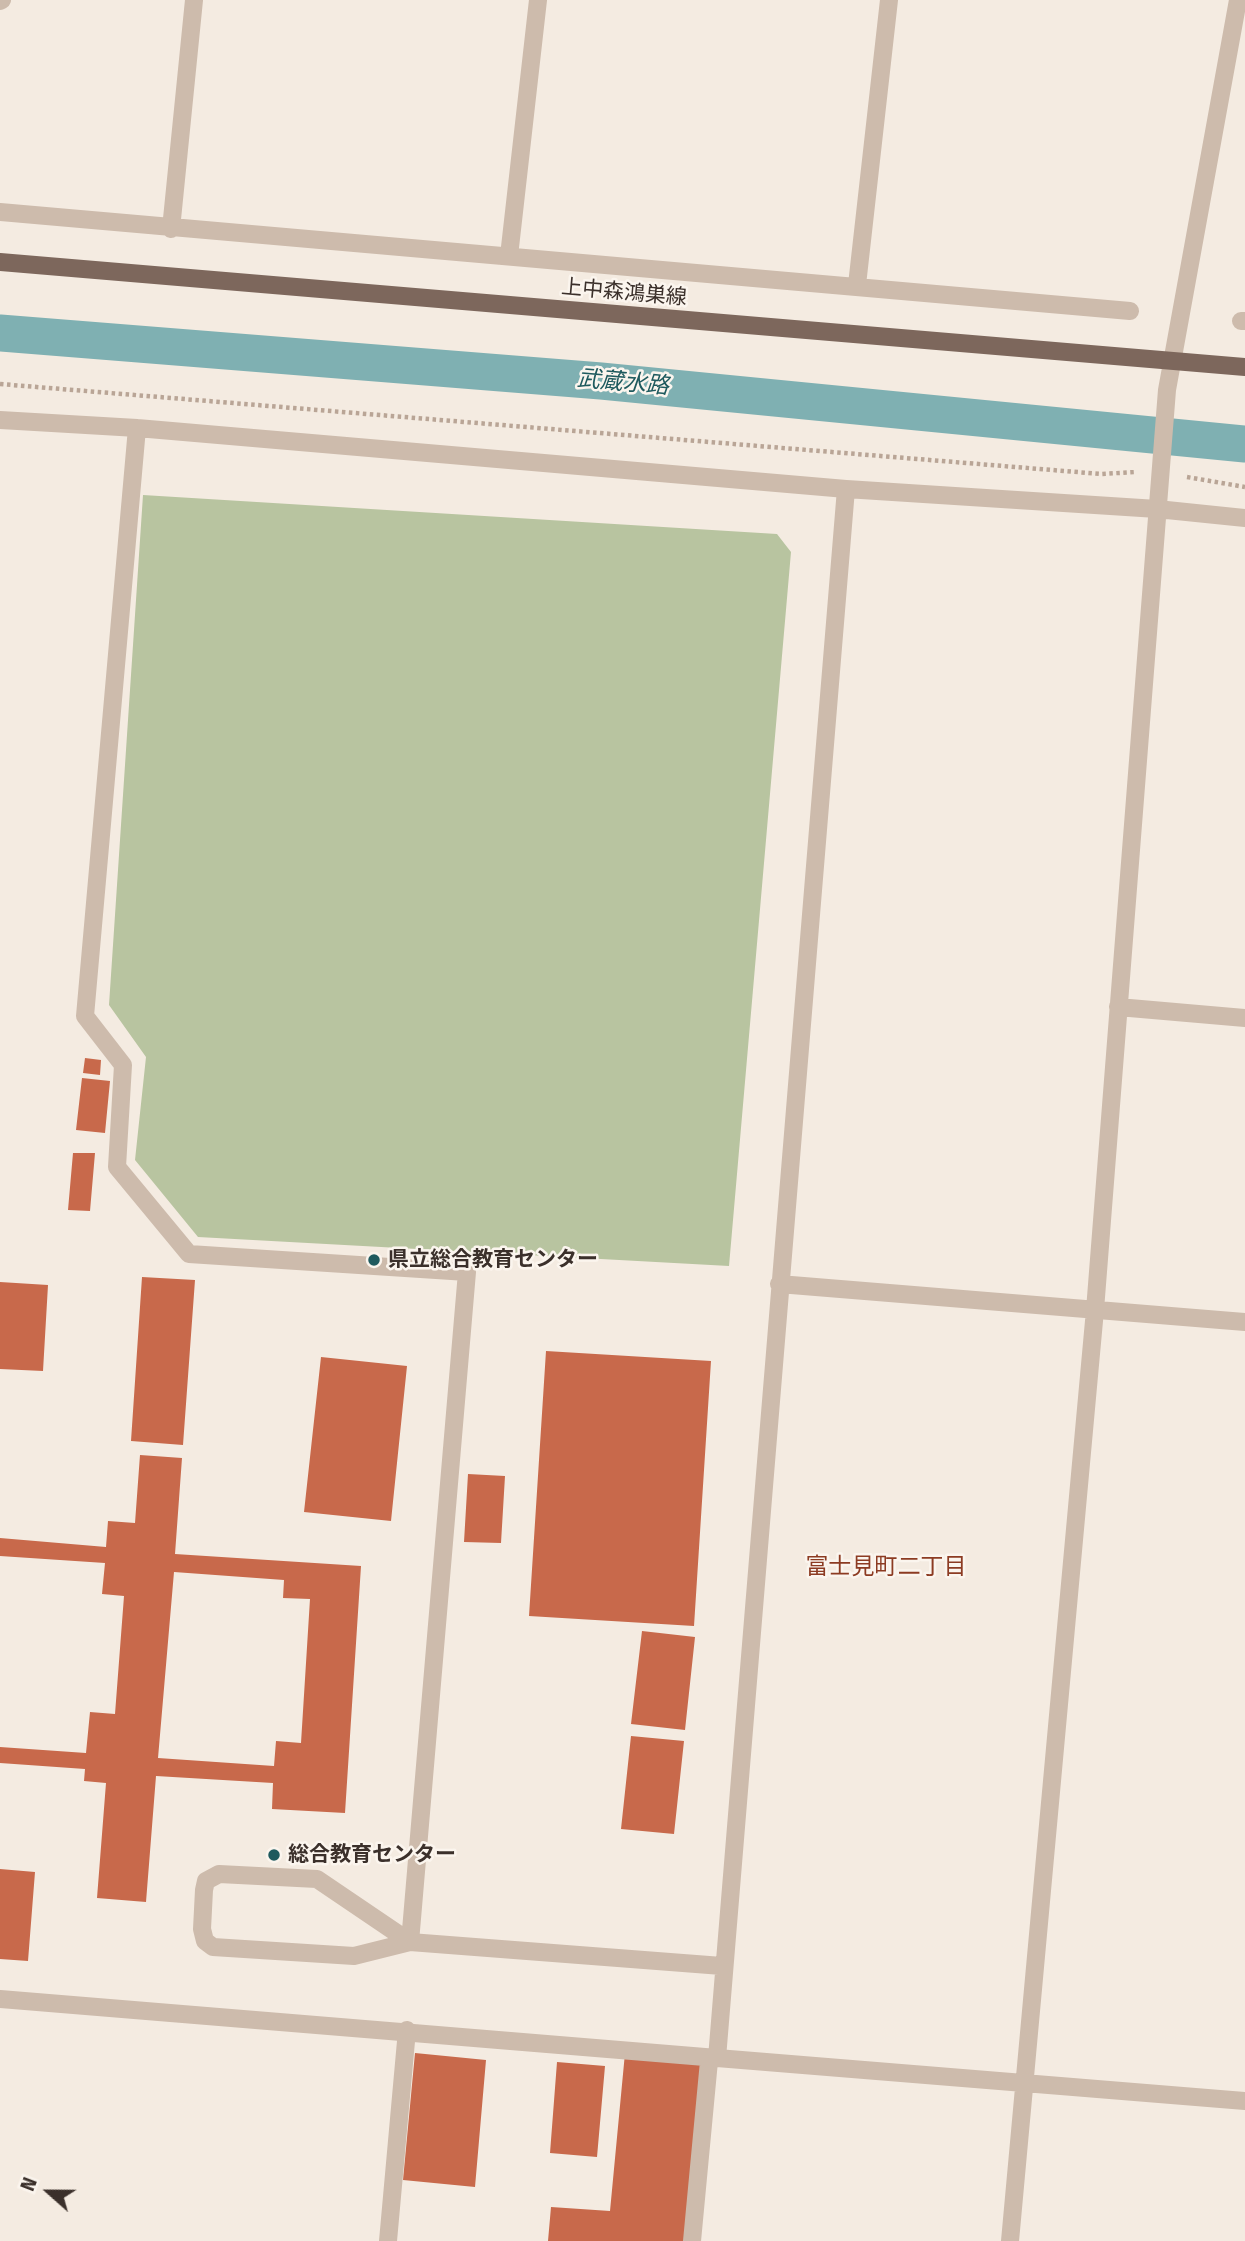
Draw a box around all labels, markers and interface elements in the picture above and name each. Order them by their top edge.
street label: 上中森鴻巣線 [560,275,688,311]
water label: 武蔵水路 [576,365,670,401]
place label: 県立総合教育センター [388,1247,598,1273]
marker: 県立総合教育センター [366,1252,382,1268]
district label: 富士見町二丁目 [806,1554,966,1582]
place label: 総合教育センター [288,1842,456,1868]
marker: 総合教育センター [266,1847,282,1863]
north arrow [14,2157,84,2227]
text: N [16,2174,42,2194]

